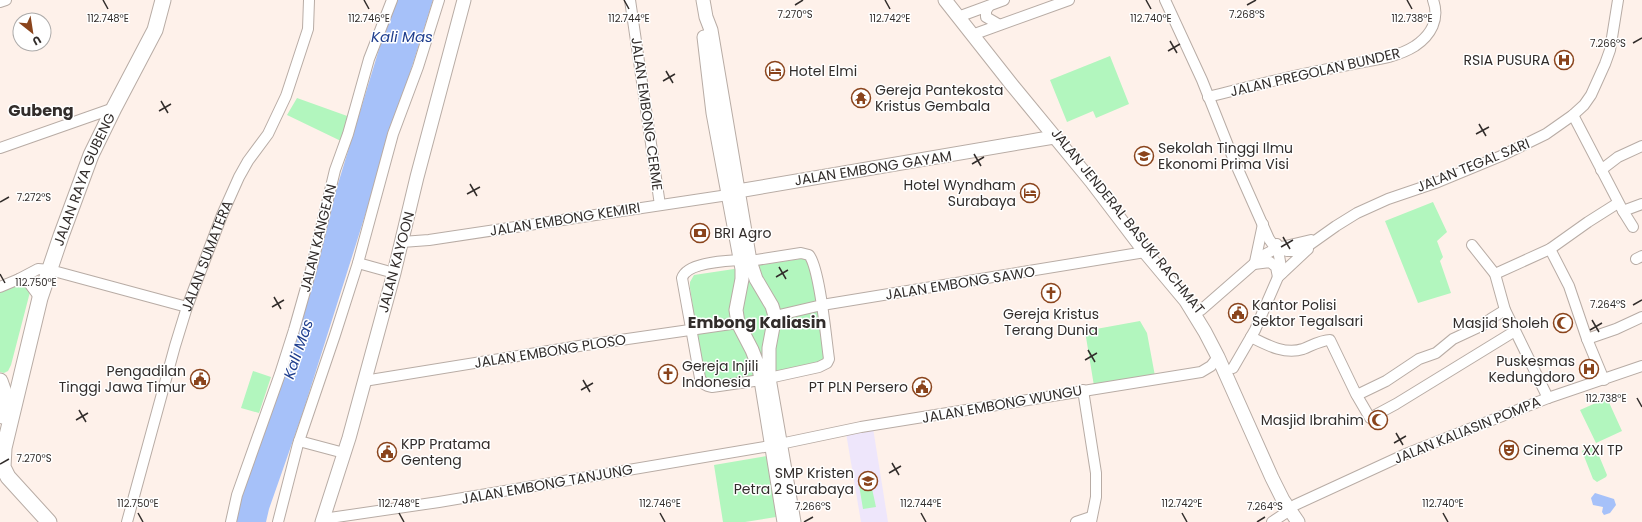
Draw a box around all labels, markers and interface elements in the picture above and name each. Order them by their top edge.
text: 7.270°S [777,7,813,22]
text: 7.268°S [1229,7,1265,22]
text: 112.748°E [87,11,129,26]
text: 112.746°E [348,11,390,26]
text: 112.744°E [608,11,650,26]
text: 112.742°E [870,11,910,26]
text: 112.740°E [1130,11,1172,26]
text: 112.738°E [1391,11,1433,26]
north arrow [12,12,52,52]
water label: Kali Mas [371,26,433,47]
text: U [29,32,44,50]
street label: JALAN EMBONG CERME [626,36,668,192]
text: 7.266°S [1590,36,1626,51]
street label: JALAN PREGOLAN BUNDER [1228,43,1402,101]
hospital icon: RSIA PUSURA [1553,49,1575,71]
place label: RSIA PUSURA [1463,50,1550,70]
hotel icon: Hotel Elmi [764,60,786,82]
place label: Hotel Elmi [789,61,857,81]
place label: Gereja Pantekosta Kristus Gembala [875,80,1004,116]
temple icon: Gereja Pantekosta Kristus Gembala [850,87,872,109]
district label: Gubeng [8,99,74,122]
street label: JALAN RAYA GUBENG [48,109,120,249]
street label: JALAN JENDERAL BASUKI RACHMAT [1047,124,1210,319]
street label: JALAN TEGAL SARI [1413,133,1533,197]
place label: Sekolah Tinggi Ilmu Ekonomi Prima Visi [1158,138,1293,174]
school or university icon: Sekolah Tinggi Ilmu Ekonomi Prima Visi [1133,145,1155,167]
street label: JALAN EMBONG GAYAM [793,146,953,190]
place label: Hotel Wyndham Surabaya [904,175,1016,211]
street label: JALAN KANGEAN [295,182,341,294]
hotel icon: Hotel Wyndham Surabaya [1019,182,1041,204]
text: 7.272°S [17,190,51,205]
street label: JALAN SUMATERA [176,197,237,314]
street label: JALAN EMBONG KEMIRI [488,197,642,241]
street label: JALAN KAYOON [373,209,419,315]
bank icon: BRI Agro [689,222,711,244]
place label: BRI Agro [714,223,771,243]
street label: JALAN EMBONG SAWO [884,261,1036,305]
text: 112.750°E [15,275,57,290]
church icon: Gereja Kristus Terang Dunia [1040,282,1062,304]
place label: Kantor Polisi Sektor Tegalsari [1252,295,1363,331]
text: 7.264°S [1590,297,1626,312]
public building icon: Kantor Polisi Sektor Tegalsari [1227,302,1249,324]
place label: Gereja Kristus Terang Dunia [1003,304,1099,340]
district label: Embong Kaliasin [688,311,826,334]
mosque icon: Masjid Sholeh [1552,312,1574,334]
place label: Masjid Sholeh [1453,313,1549,333]
water label: Kali Mas [278,316,318,382]
street label: JALAN EMBONG PLOSO [473,329,627,373]
place label: Puskesmas Kedungdoro [1488,351,1575,387]
place label: Gereja Injili Indonesia [682,356,758,392]
hospital icon: Puskesmas Kedungdoro [1578,358,1600,380]
place label: Pengadilan Tinggi Jawa Timur [59,361,186,397]
church icon: Gereja Injili Indonesia [657,363,679,385]
public building icon: Pengadilan Tinggi Jawa Timur [189,368,211,390]
public building icon: PT PLN Persero [911,376,933,398]
place label: PT PLN Persero [809,377,908,397]
street label: JALAN EMBONG WUNGU [920,380,1084,428]
street label: JALAN KALIASIN POMPA [1391,391,1543,469]
text: 112.738°E [1585,391,1627,406]
mosque icon: Masjid Ibrahim [1367,409,1389,431]
place label: Masjid Ibrahim [1261,410,1364,430]
place label: KPP Pratama Genteng [401,434,491,470]
theatre icon: Cinema XXI TP [1498,439,1520,461]
place label: Cinema XXI TP [1523,440,1623,460]
public building icon: KPP Pratama Genteng [376,441,398,463]
text: 7.270°S [16,451,52,466]
street label: JALAN EMBONG TANJUNG [460,459,634,509]
place label: SMP Kristen Petra 2 Surabaya [734,463,854,499]
school or university icon: SMP Kristen Petra 2 Surabaya [857,470,879,492]
text: 112.750°E [117,496,159,511]
text: 112.748°E [378,496,420,511]
text: 112.746°E [639,496,681,511]
text: 112.744°E [900,496,942,511]
text: 112.742°E [1162,496,1202,511]
text: 112.740°E [1422,496,1464,511]
text: 7.266°S [795,499,831,514]
text: 7.264°S [1247,499,1283,514]

